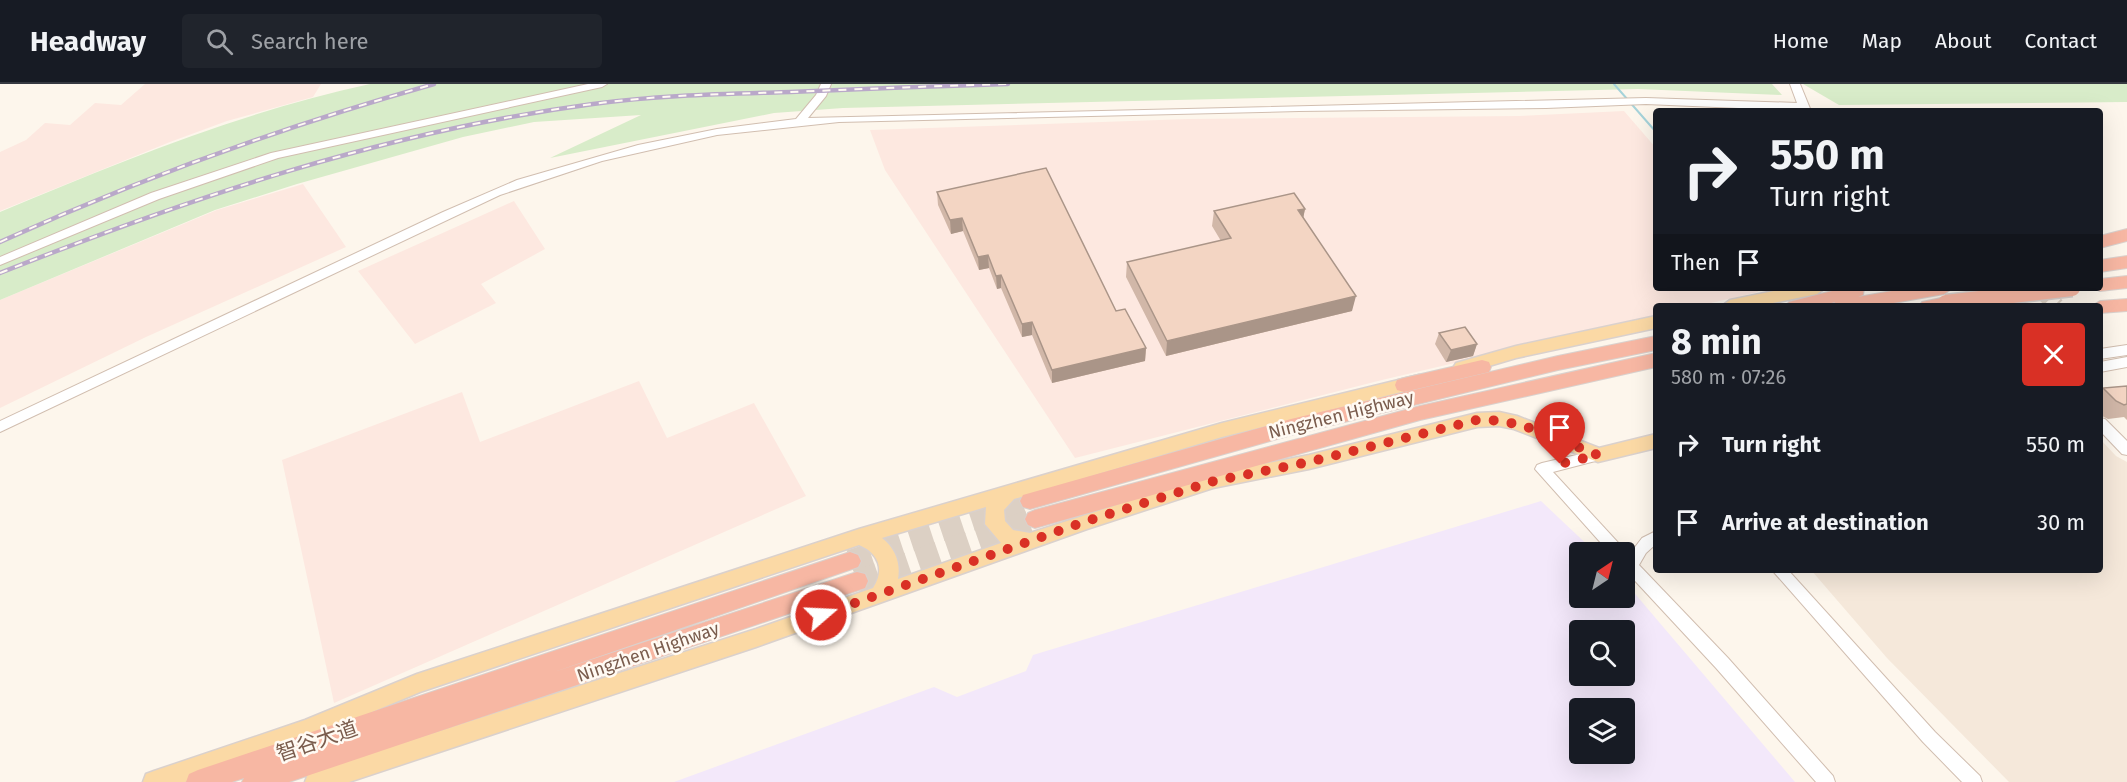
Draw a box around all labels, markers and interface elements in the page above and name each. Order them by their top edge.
search box [182,14,602,68]
text: Headway [30,25,146,58]
icon: search [203,25,236,58]
text: Search here [251,28,369,55]
text: Home [1773,28,1829,54]
text: Map [1862,28,1902,54]
text: About [1935,28,1992,54]
text: Contact [2025,28,2097,54]
text: 550 m [1770,130,1885,180]
icon: right [1671,132,1749,210]
text: Turn right [1770,181,1890,213]
icon: arrive [1732,246,1765,279]
text: Then [1671,249,1720,276]
text: 8 min [1671,320,1762,364]
button: close [2022,323,2085,386]
text: 580 m · 07:26 [1671,365,1786,389]
street label: Ningzhen Highway [1266,386,1416,444]
pin [1534,402,1585,464]
icon: arrive [1543,411,1576,444]
icon: right [1671,428,1704,461]
text: Turn right [1722,431,1821,458]
text: 550 m [2026,431,2085,458]
icon: arrive [1671,506,1704,539]
text: Arrive at destination [1722,509,1929,536]
text: 30 m [2037,509,2085,536]
north arrow [1569,542,1635,608]
map controls [1569,542,1635,764]
position arrow [789,583,853,647]
street label: Ningzhen Highway [574,617,722,687]
button: search [1569,620,1635,686]
button: layers [1569,698,1635,764]
street label: 智谷大道 [273,715,361,767]

